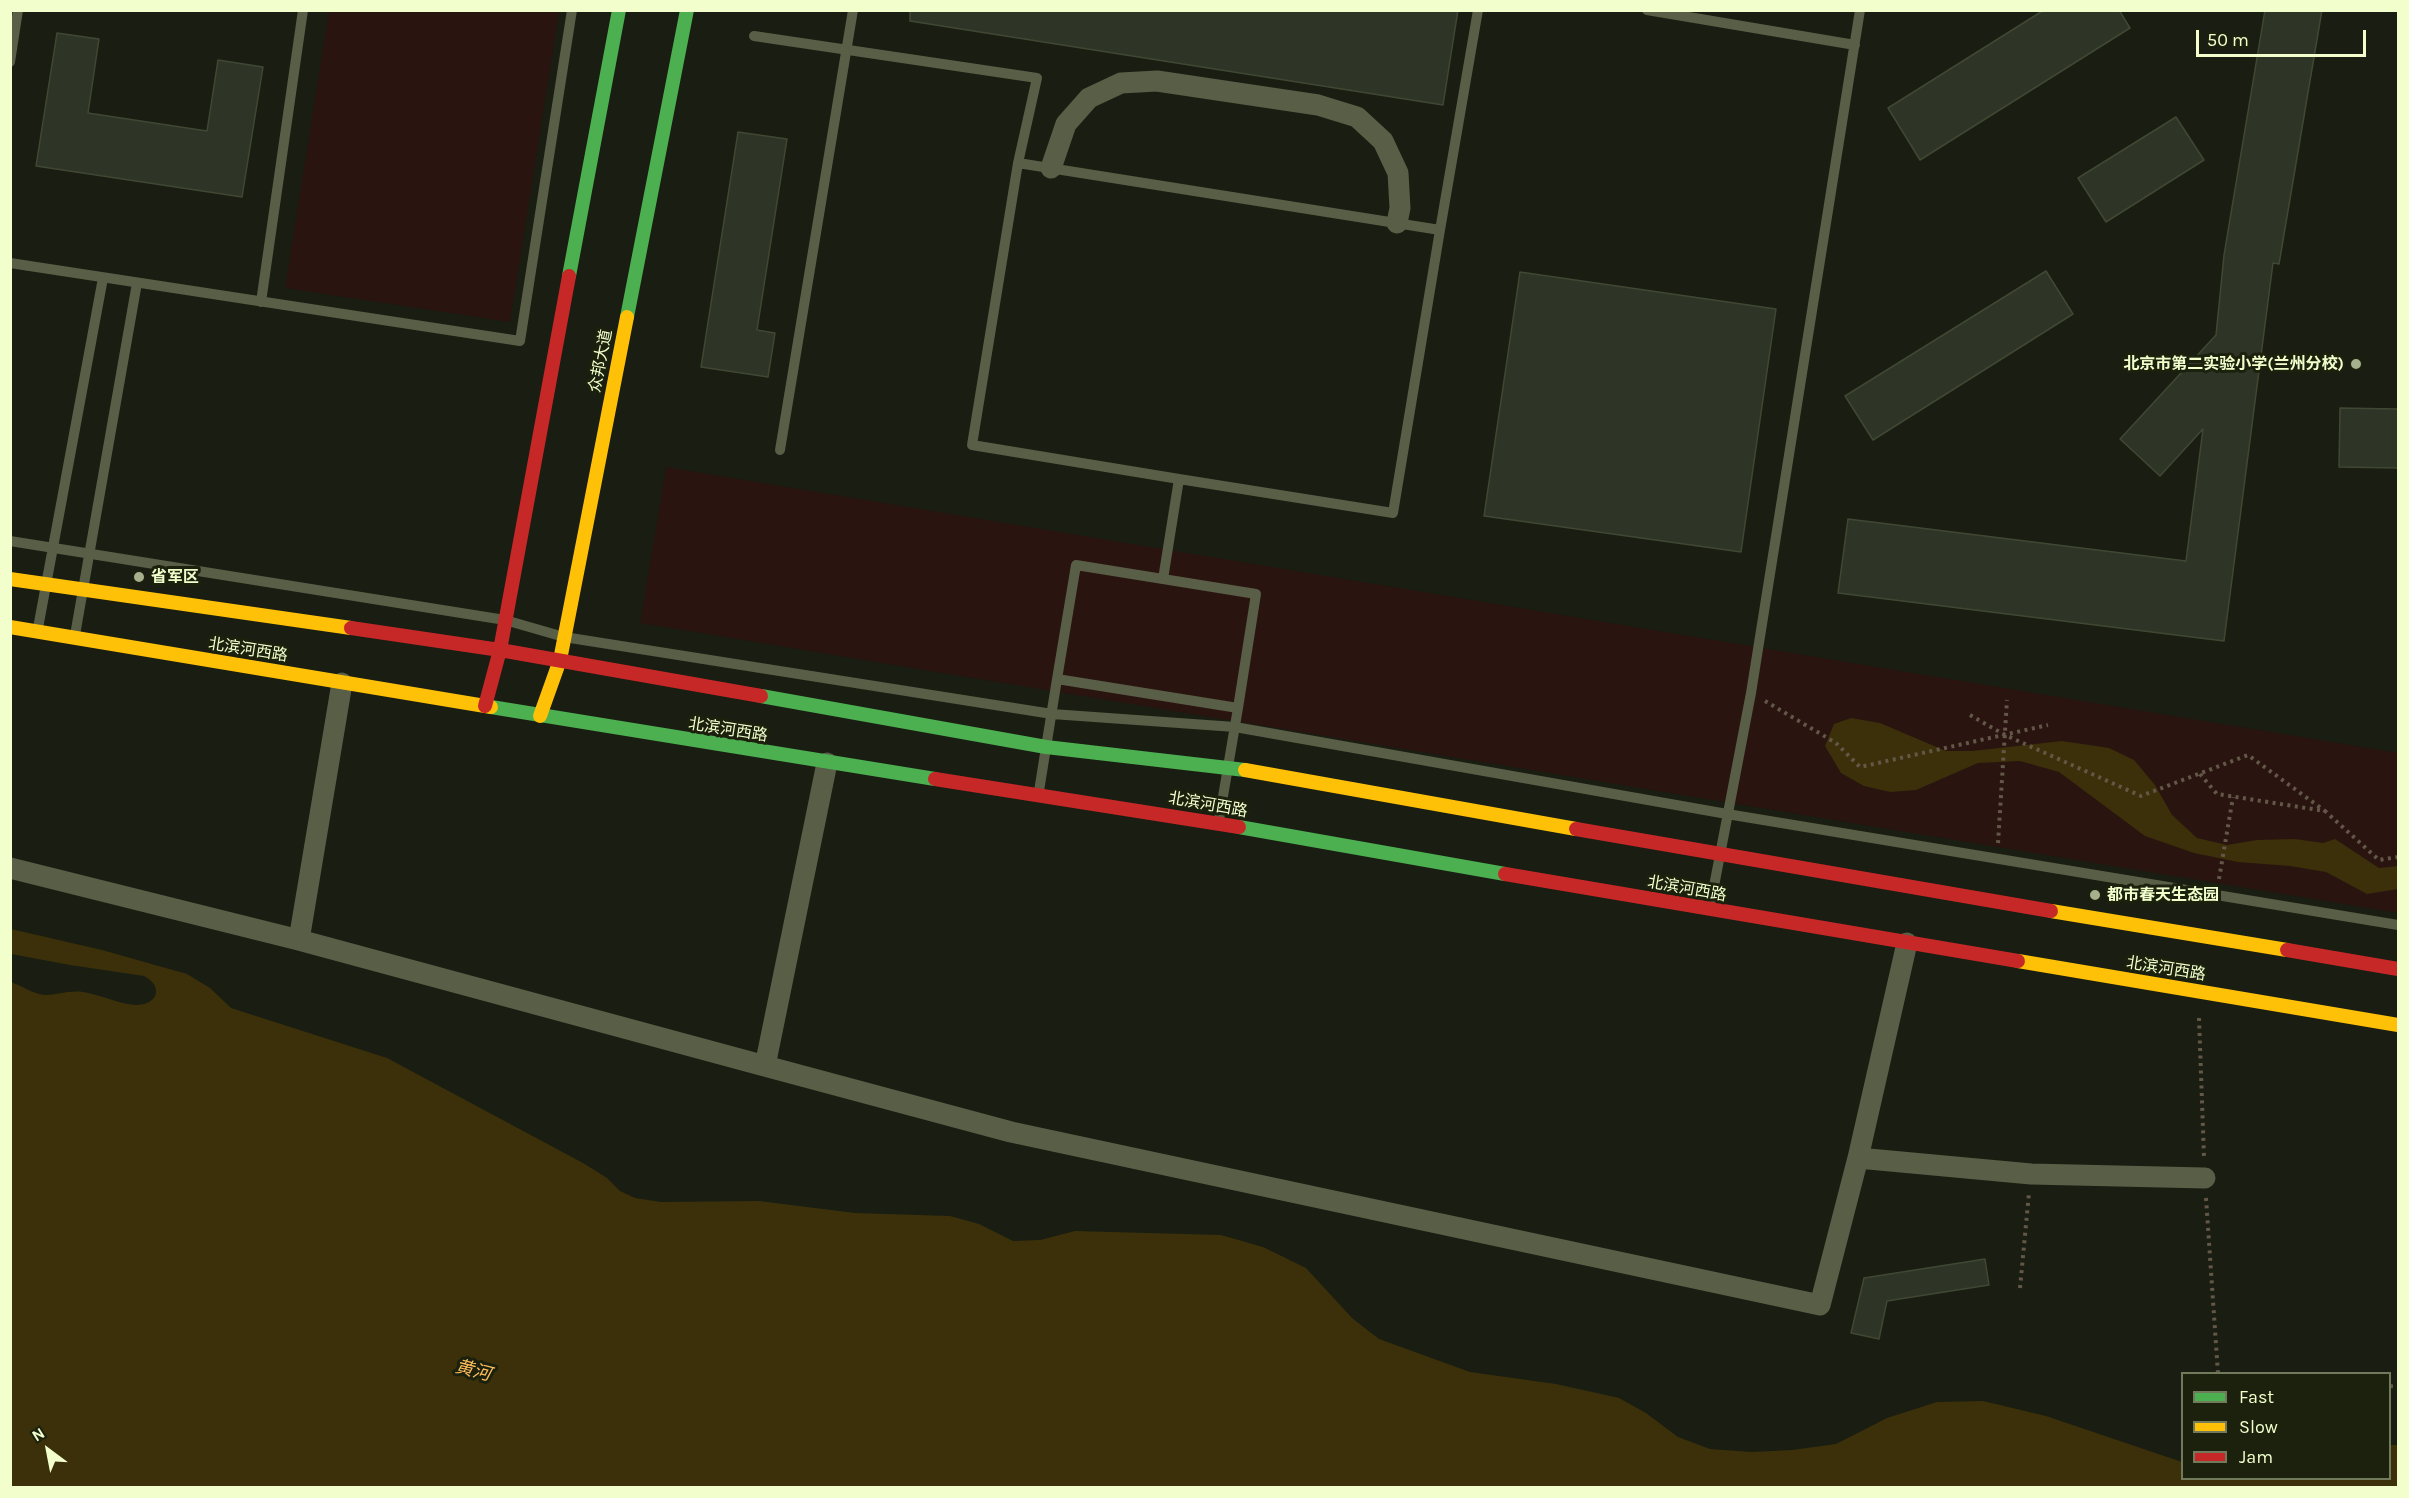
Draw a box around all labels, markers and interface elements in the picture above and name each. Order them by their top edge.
scale bar [2199,18,2368,56]
text: 50 m [2207,29,2249,51]
street label: 众邦大道 [585,328,617,394]
place label: 北京市第二实验小学(兰州分校) [2123,354,2344,374]
marker: 北京市第二实验小学(兰州分校) [2349,357,2363,371]
place label: 省军区 [151,567,199,587]
marker: 省军区 [132,570,146,584]
street label: 北滨河西路 [207,634,289,666]
street label: 北滨河西路 [687,714,769,746]
street label: 北滨河西路 [1167,789,1249,821]
street label: 北滨河西路 [1646,873,1728,905]
place label: 都市春天生态园 [2107,885,2219,905]
marker: 都市春天生态园 [2088,888,2102,902]
street label: 北滨河西路 [2125,953,2207,985]
water label: 黄河 [453,1356,493,1386]
legend [2181,1372,2391,1480]
text: Fast [2239,1386,2274,1408]
text: Slow [2239,1416,2278,1438]
north arrow [18,1420,78,1480]
text: N [28,1423,48,1445]
text: Jam [2239,1446,2273,1468]

